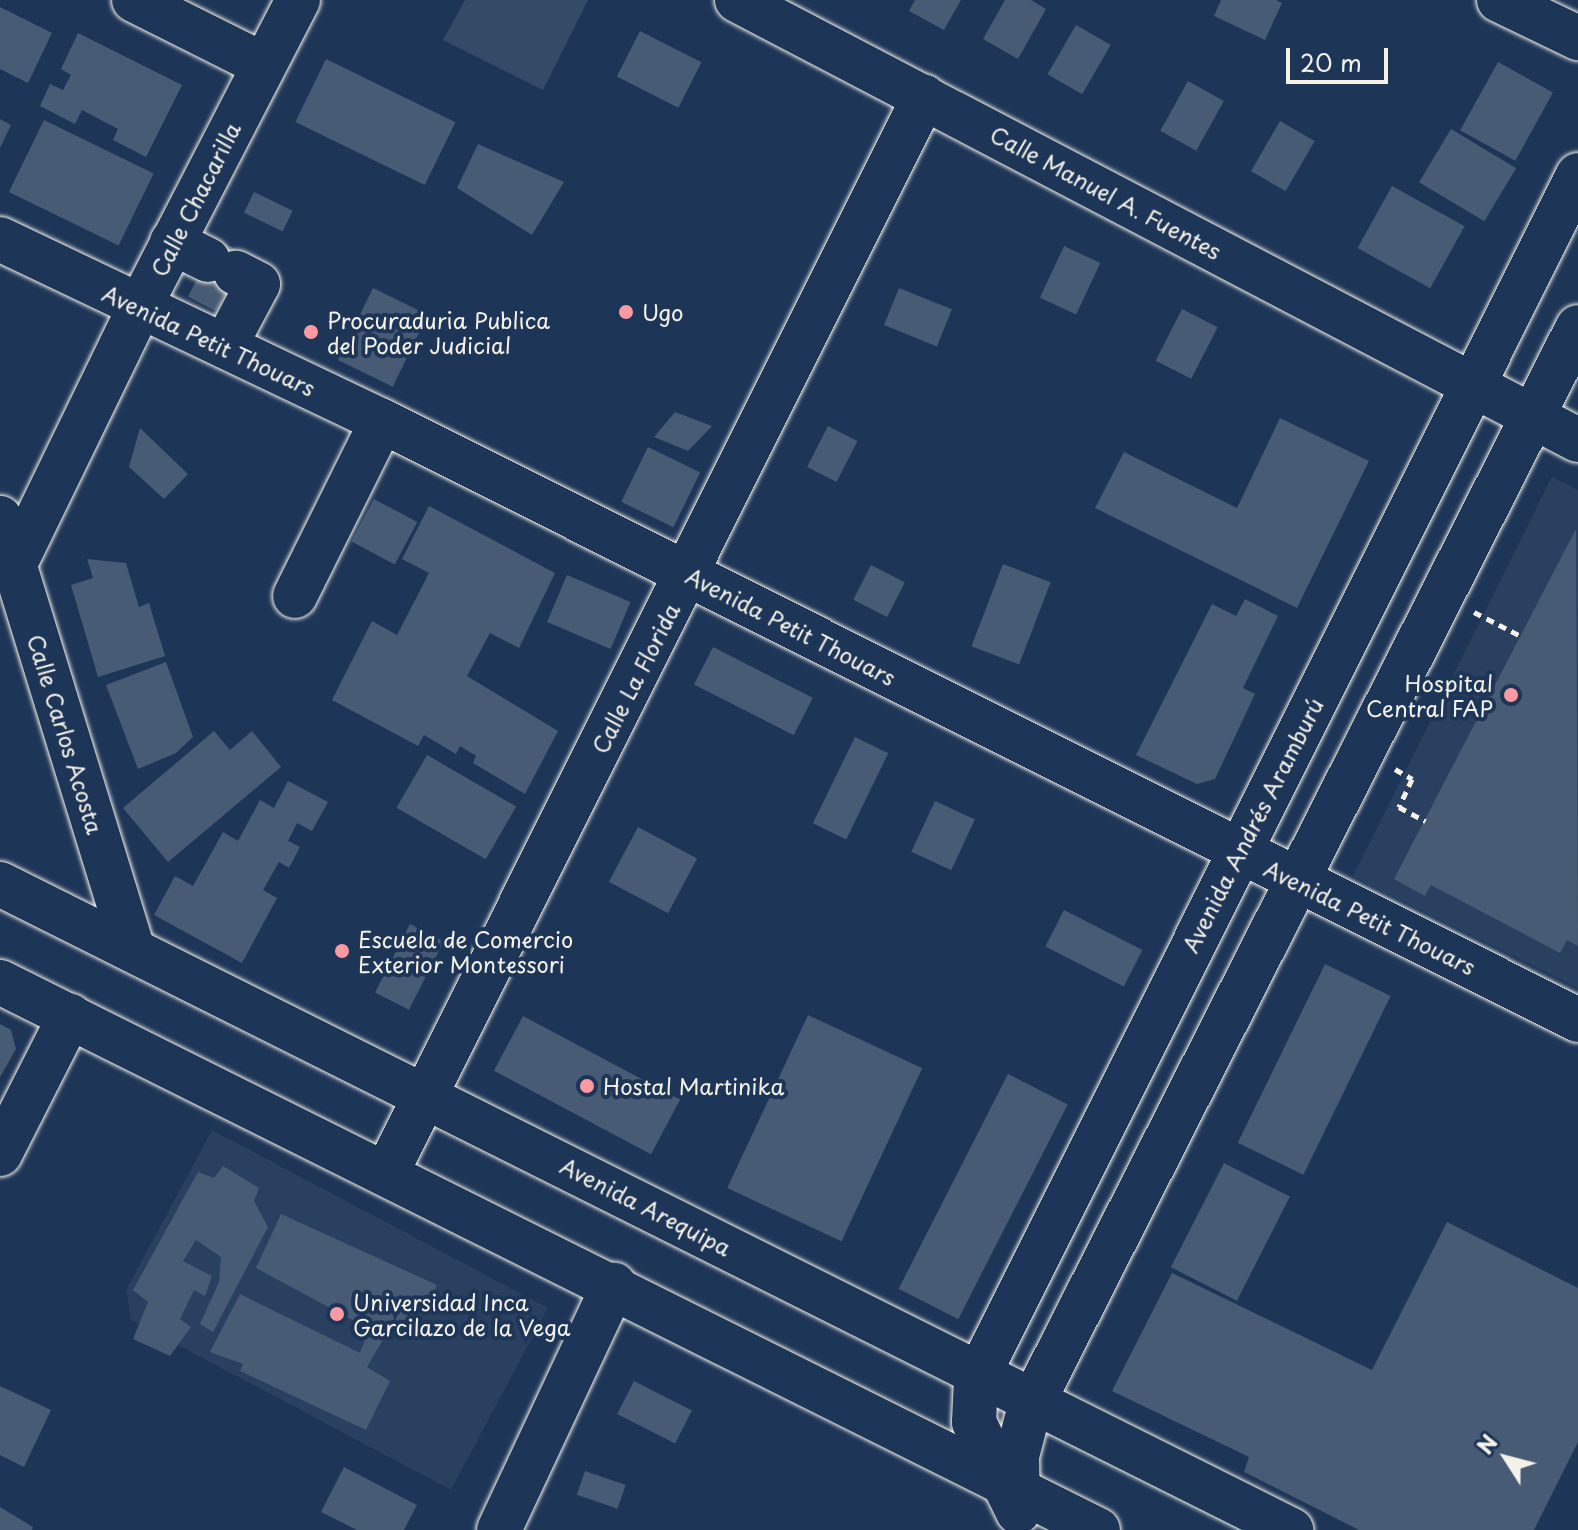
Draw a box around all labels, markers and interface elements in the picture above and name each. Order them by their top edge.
scale bar [1290,32,1392,82]
text: 20 m [1300,44,1362,80]
street label: Calle Chacarilla [145,117,245,281]
street label: Calle Manuel A. Fuentes [986,120,1226,264]
street label: Avenida Petit Thouars [98,279,320,401]
place label: Ugo [642,299,683,325]
marker: Ugo [617,303,635,321]
place label: Procuraduria Publica del Poder Judicial [327,306,550,358]
marker: Procuraduria Publica del Poder Judicial [302,323,320,341]
street label: Avenida Petit Thouars [682,562,900,690]
street label: Calle La Florida [585,598,685,758]
street label: Calle Carlos Acosta [23,630,109,838]
place label: Hospital Central FAP [1365,669,1493,720]
marker: Hospital Central FAP [1500,684,1522,706]
street label: Avenida Andrés Aramburú [1176,693,1328,957]
street label: Avenida Petit Thouars [1260,854,1480,980]
place label: Escuela de Comercio Exterior Montessori [358,925,576,976]
marker: Escuela de Comercio Exterior Montessori [333,942,351,960]
place label: Hostal Martinika [603,1073,786,1099]
marker: Hostal Martinika [578,1077,596,1095]
street label: Avenida Arequipa [556,1152,736,1260]
place label: Universidad Inca Garcilazo de la Vega [353,1288,573,1340]
marker: Universidad Inca Garcilazo de la Vega [328,1305,346,1323]
north arrow [1466,1418,1546,1498]
text: N [1468,1427,1505,1460]

